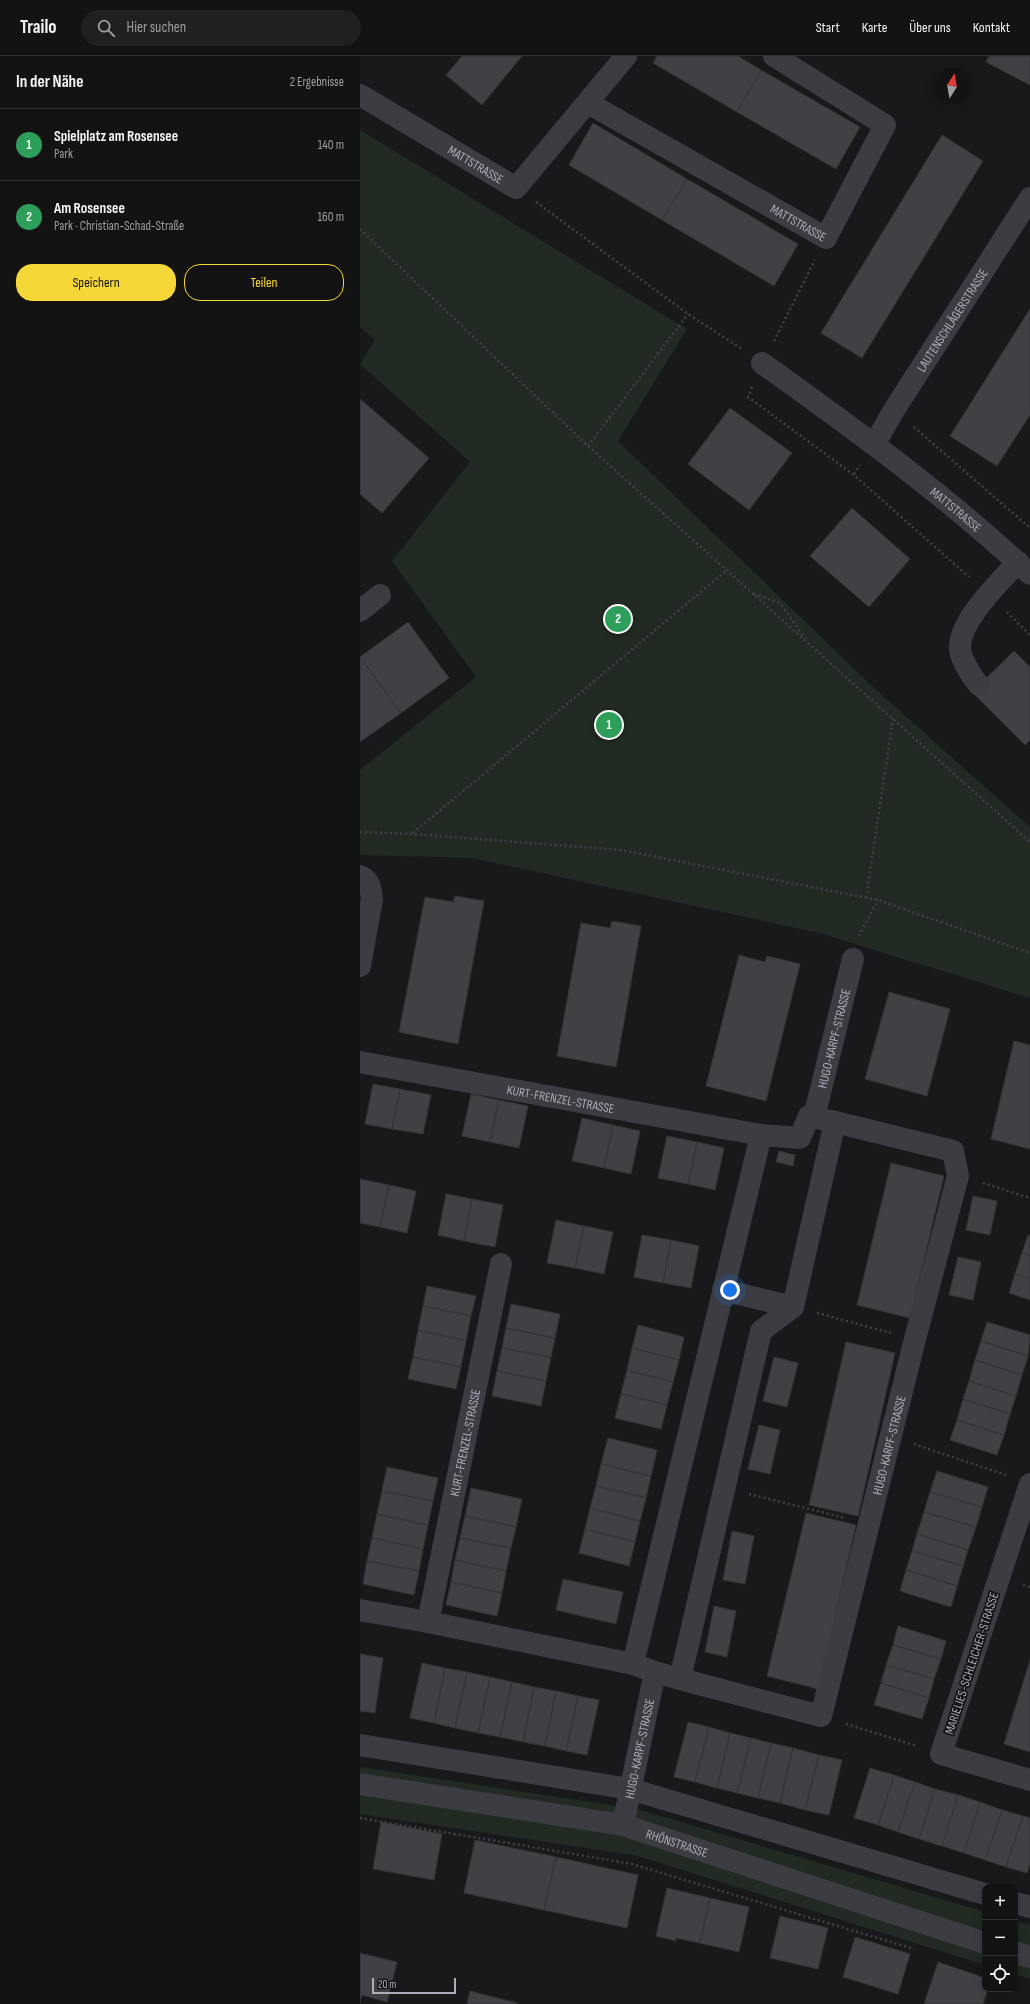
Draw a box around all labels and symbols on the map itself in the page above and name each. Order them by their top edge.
north arrow [934,68,970,104]
street label: MATTSTRASSE [445,142,506,188]
street label: MATTSTRASSE [767,201,829,245]
street label: LAUTENSCHLÄGERSTRASSE [914,266,992,375]
street label: MATTSTRASSE [926,484,984,536]
pin: 2 [605,604,631,634]
pin: 1 [596,710,622,740]
street label: HUGO-KARPF-STRASSE [814,987,854,1090]
street label: KURT-FRENZEL-STRASSE [505,1082,616,1117]
your location [720,1280,740,1300]
street label: KURT-FRENZEL-STRASSE [447,1388,484,1498]
street label: HUGO-KARPF-STRASSE [869,1394,910,1497]
street label: MARIELIES-SCHLEICHER-STRASSE [941,1590,1003,1737]
street label: HUGO-KARPF-STRASSE [622,1697,658,1800]
street label: RHÖNSTRASSE [644,1826,710,1861]
scale bar [372,1976,456,1995]

